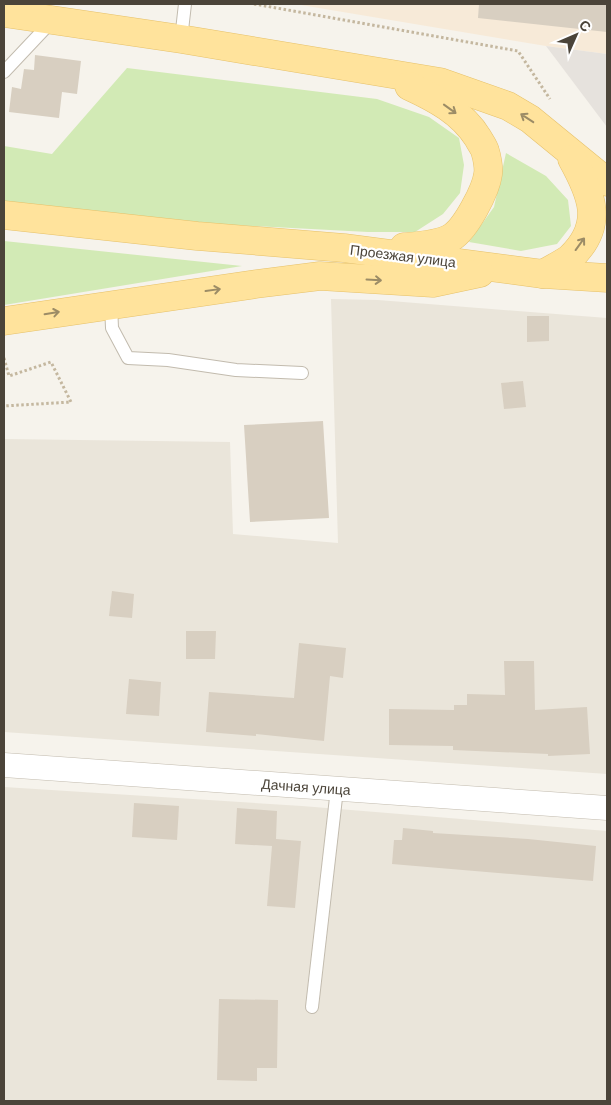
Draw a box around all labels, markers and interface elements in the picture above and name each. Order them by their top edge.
north arrow [551,10,601,60]
text: С [575,16,595,36]
one-way arrow [443,104,457,114]
one-way arrow [520,112,534,123]
one-way arrow [575,237,585,251]
street label: Проезжая улица [349,241,457,271]
one-way arrow [366,275,382,284]
one-way arrow [204,284,220,294]
one-way arrow [44,308,60,318]
street label: Дачная улица [261,775,352,799]

